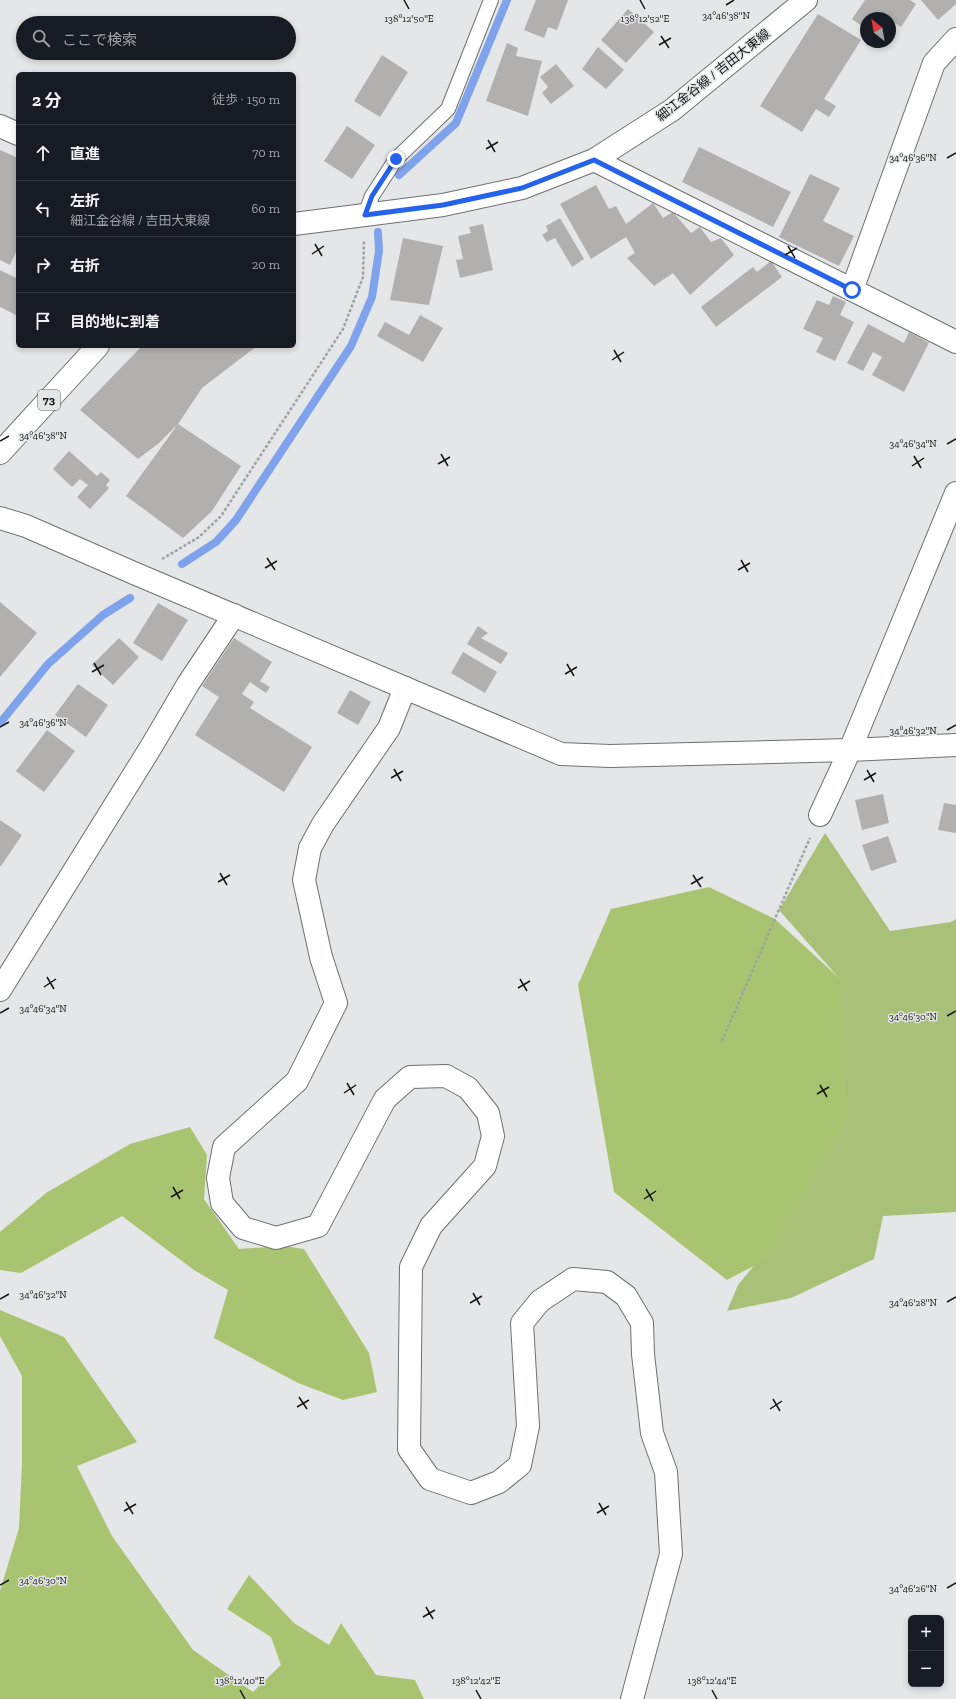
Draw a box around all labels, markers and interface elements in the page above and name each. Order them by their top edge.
text: 34°46'38"N [702,10,750,22]
north arrow [860,12,896,48]
text: 138°12'50"E [384,13,434,25]
text: 138°12'52"E [621,13,670,25]
search box [16,16,296,60]
street label: 細江金谷線 / 吉田大東線 [653,26,773,124]
icon: search [30,27,52,49]
text: ここで検索 [62,31,137,49]
text: 2 分 [32,90,61,110]
text: 徒歩 · 150 m [212,92,280,107]
icon: ahead [32,142,54,164]
text: 直進 [70,145,100,163]
text: 70 m [252,145,280,160]
route end [387,150,405,168]
text: 34°46'36"N [889,152,937,164]
text: 左折 [70,192,100,210]
icon: left [32,198,54,220]
text: 60 m [251,201,280,216]
text: 細江金谷線 / 吉田大東線 [70,213,210,228]
icon: right [32,254,54,276]
text: 右折 [70,257,100,275]
text: 20 m [252,257,280,272]
route start [843,281,861,299]
icon: arrive [32,310,54,332]
text: 目的地に到着 [70,313,160,331]
road number: 73 [38,390,60,410]
text: 34°46'38"N [19,430,67,442]
text: 34°46'34"N [889,438,937,450]
text: 34°46'36"N [19,717,67,729]
text: 34°46'32"N [889,725,937,737]
text: 34°46'34"N [19,1003,67,1015]
text: 34°46'30"N [889,1011,938,1023]
text: 34°46'32"N [19,1289,67,1301]
text: 34°46'28"N [889,1297,938,1309]
text: 34°46'30"N [19,1575,68,1587]
text: 34°46'26"N [889,1583,938,1595]
map controls [908,1615,944,1687]
button: + [908,1615,944,1651]
button: − [908,1651,944,1687]
text: 138°12'40"E [215,1675,265,1687]
text: 138°12'42"E [452,1675,500,1687]
text: 138°12'44"E [688,1675,736,1687]

